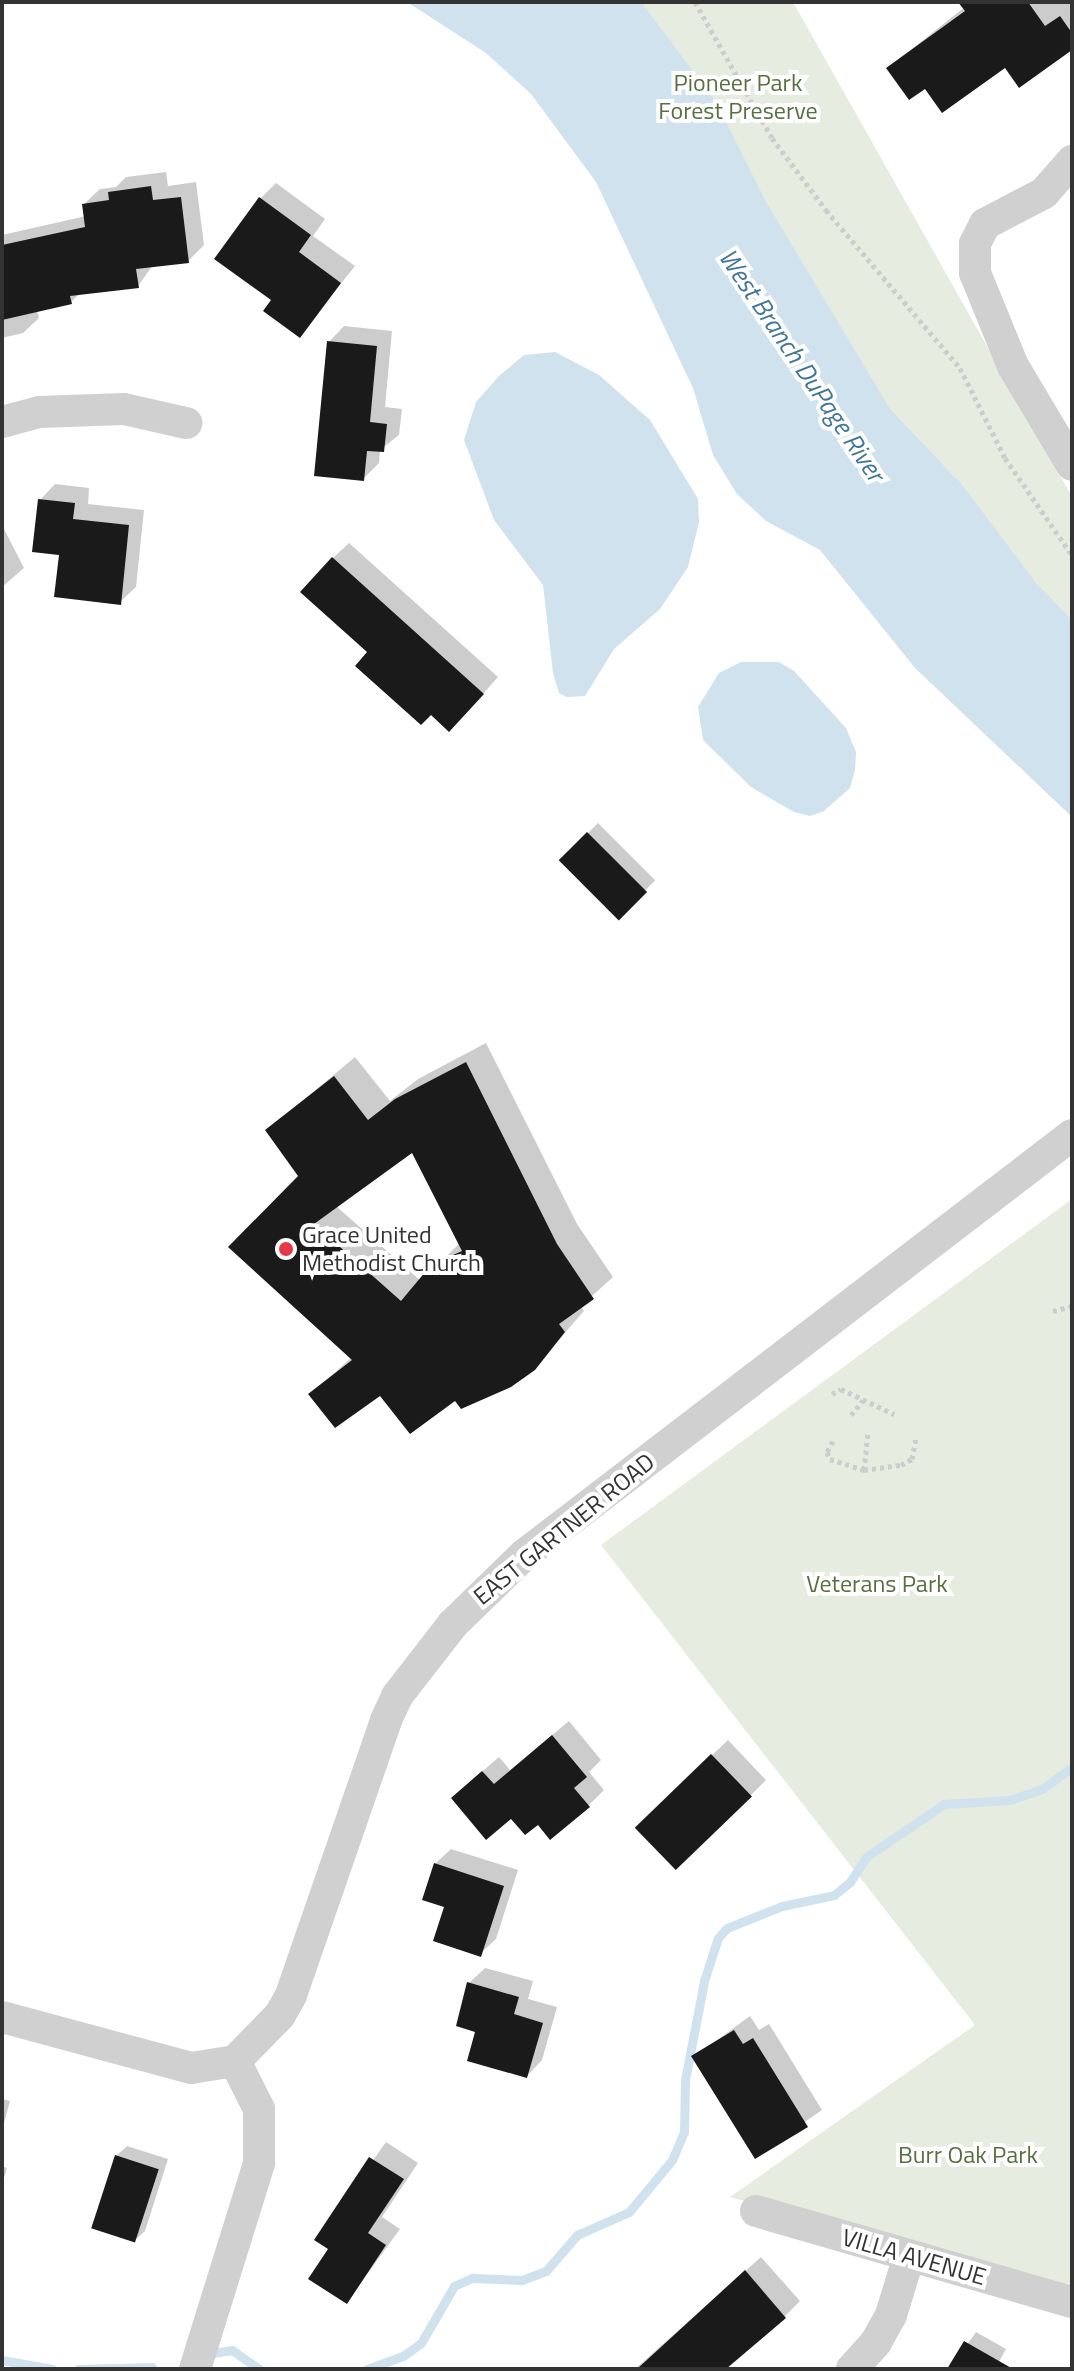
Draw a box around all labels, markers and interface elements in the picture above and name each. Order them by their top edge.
park label: Pioneer Park Forest Preserve [658,69,818,125]
water label: West Branch DuPage River [713,243,891,487]
place label: Grace United Methodist Church [302,1221,481,1277]
marker: Grace United Methodist Church [277,1240,295,1258]
street label: EAST GARTNER ROAD [468,1447,660,1611]
park label: Veterans Park [806,1570,948,1598]
park label: Burr Oak Park [898,2141,1038,2169]
street label: VILLA AVENUE [839,2223,989,2291]

